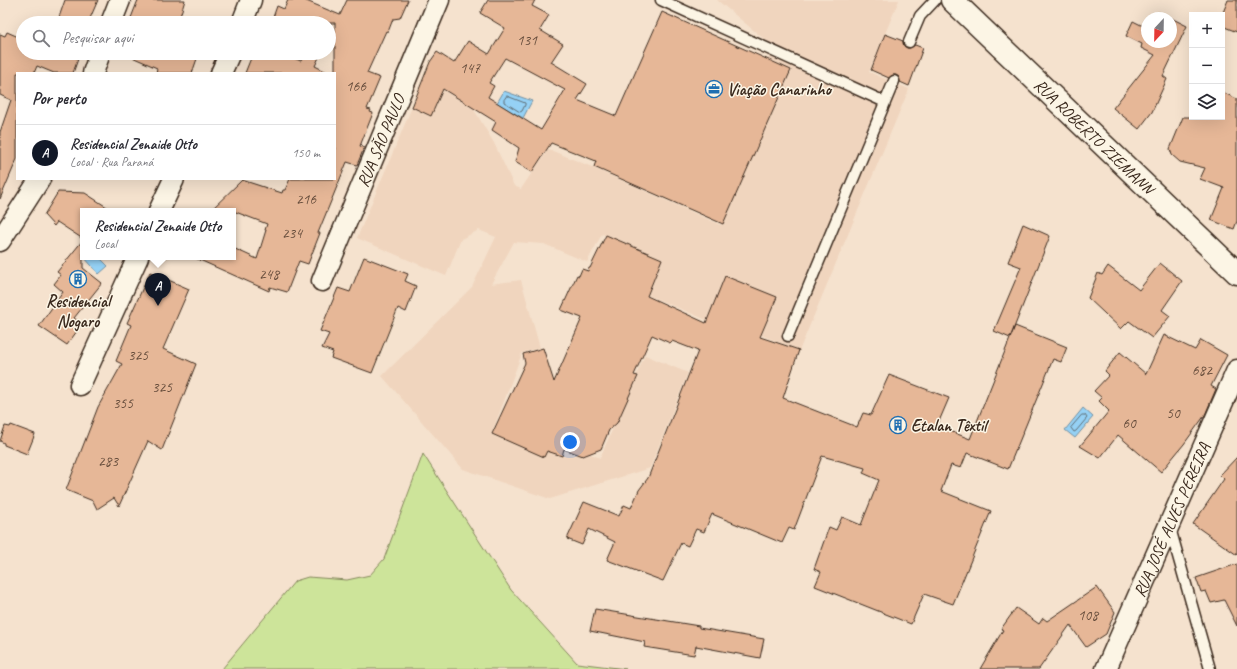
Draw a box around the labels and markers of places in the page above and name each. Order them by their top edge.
office icon: Viação Canarinho [704,79,724,99]
place label: Viação Canarinho [727,79,833,100]
building icon: Residencial Nogaro [68,269,88,289]
pin: A [145,273,171,306]
place label: Residencial Nogaro [46,291,113,332]
building icon: Etalan Têxtil [888,415,908,435]
place label: Etalan Têxtil [911,415,989,436]

